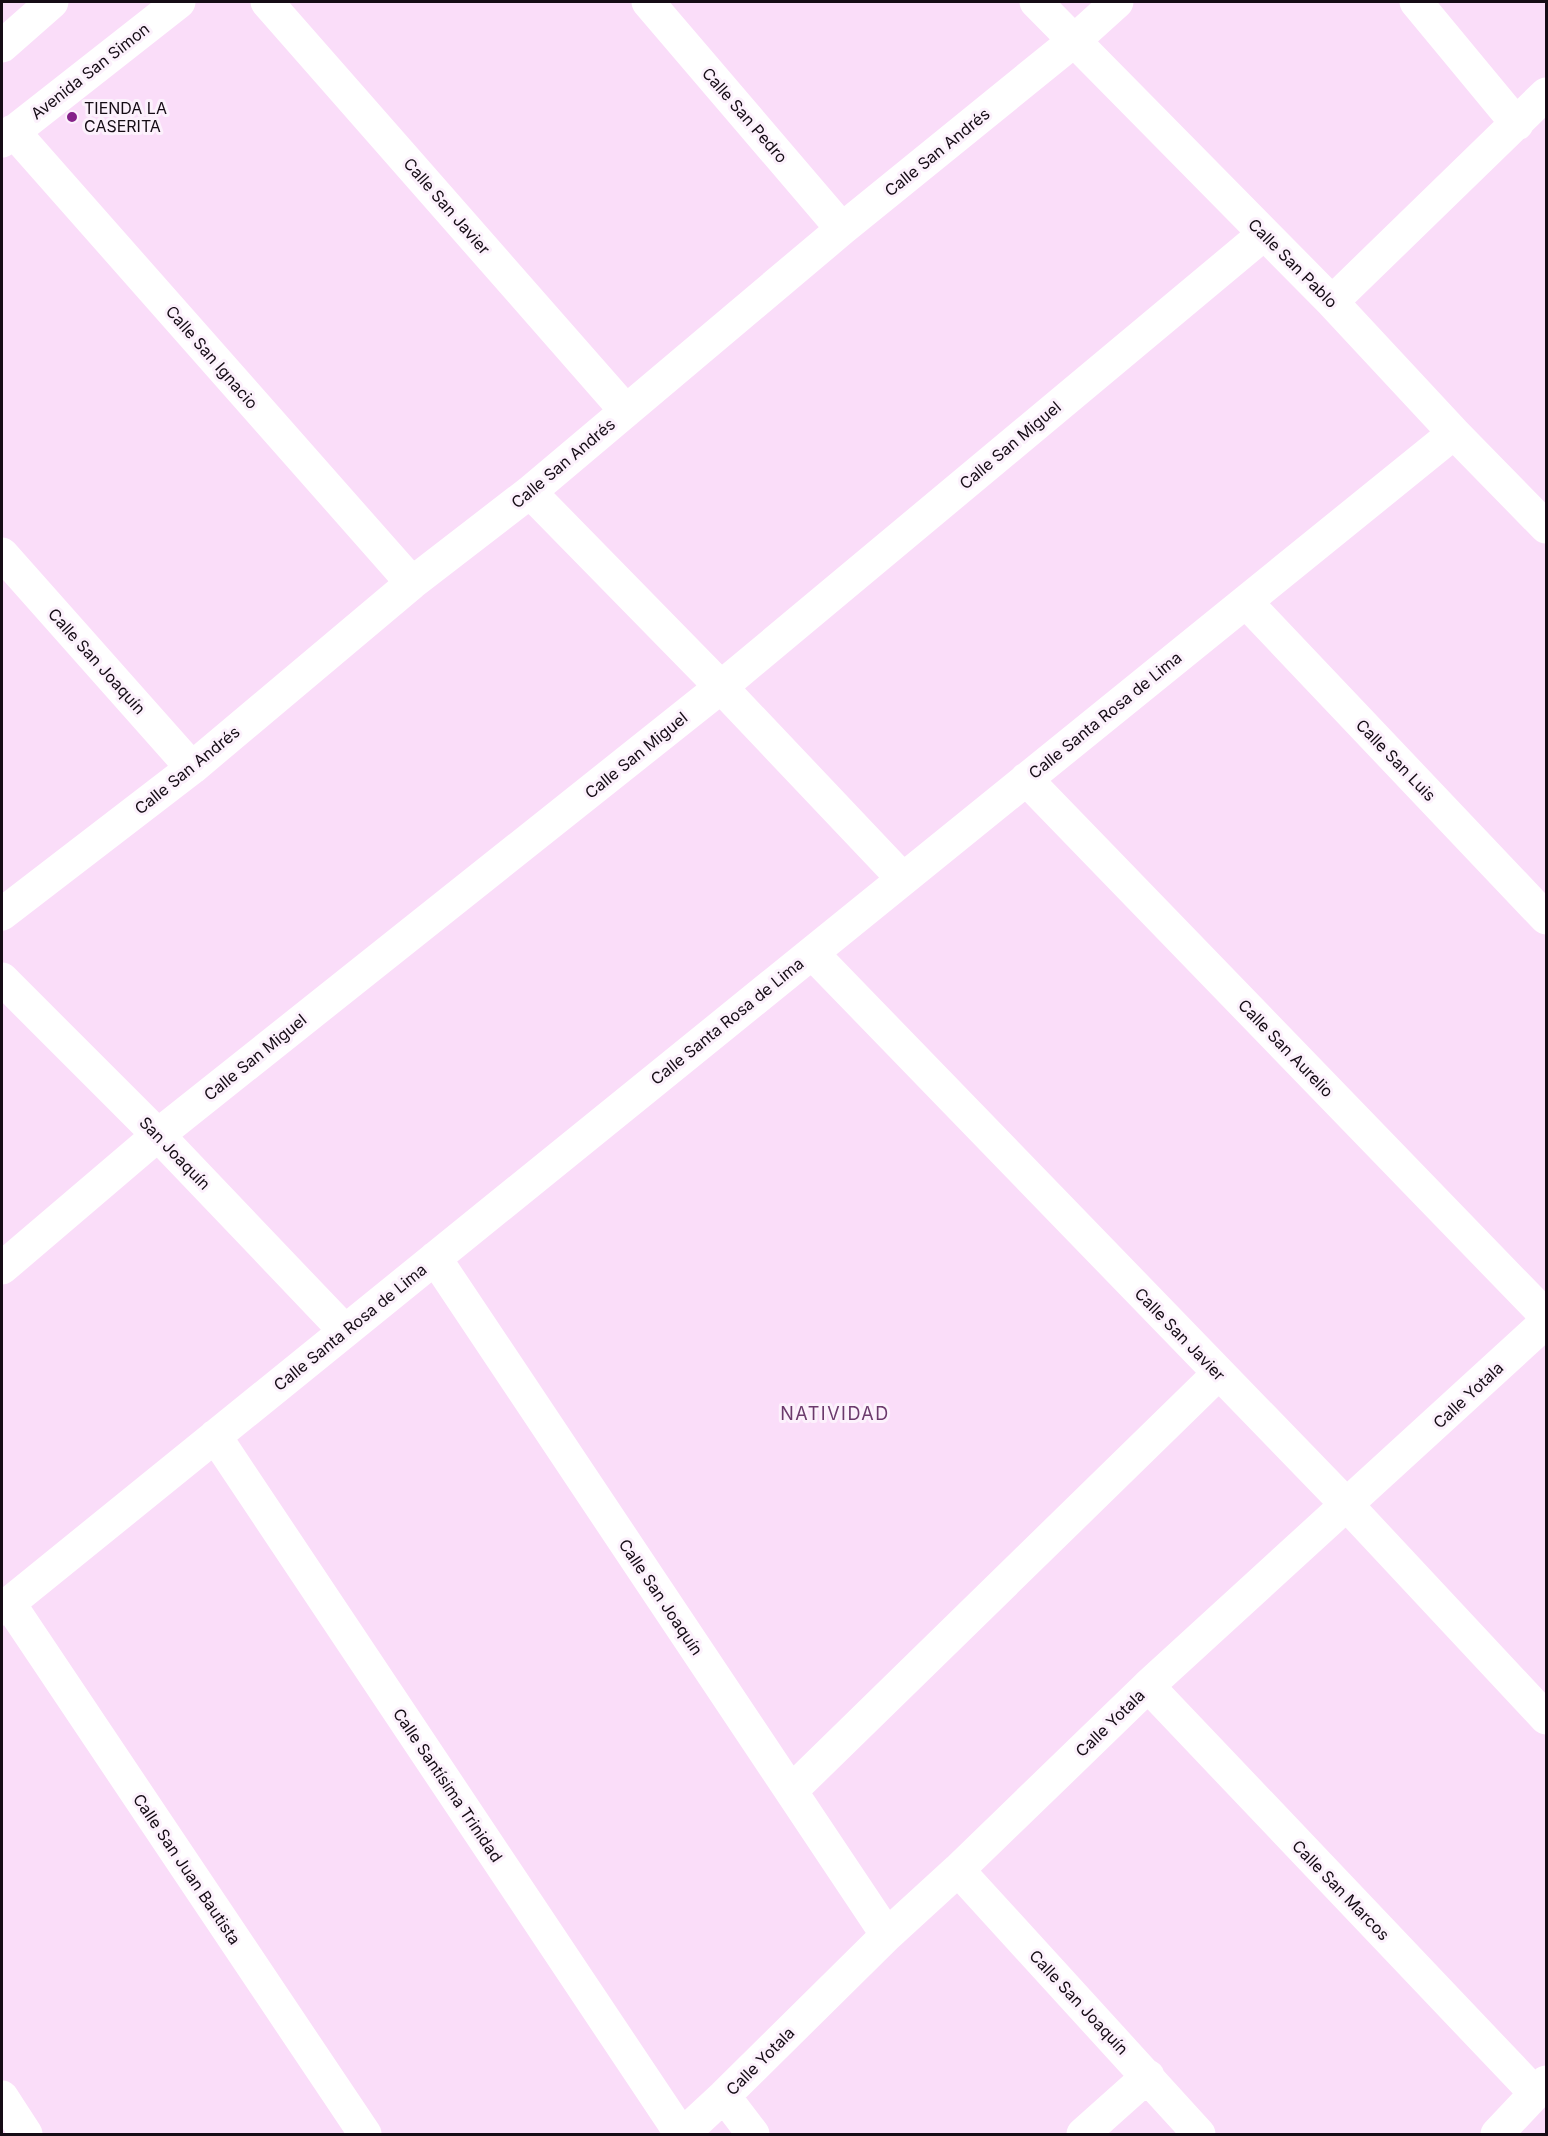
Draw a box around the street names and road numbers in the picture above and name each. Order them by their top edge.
street label: Avenida San Simon [27,18,153,124]
street label: Calle San Pedro [698,63,792,167]
street label: Calle San Andrés [880,104,994,200]
street label: Calle San Javier [400,154,494,258]
street label: Calle San Pablo [1244,214,1342,312]
street label: Calle San Ignacio [162,301,262,413]
street label: Calle San Miguel [955,397,1065,493]
street label: Calle San Andrés [507,414,619,512]
street label: Calle San Joaquín [44,604,150,718]
street label: Calle Santa Rosa de Lima [1025,647,1185,783]
street label: Calle San Miguel [581,707,691,803]
street label: Calle San Luis [1352,715,1440,805]
street label: Calle San Andrés [130,722,244,818]
street label: Calle Santa Rosa de Lima [647,953,807,1089]
street label: Calle San Aurelio [1234,995,1338,1101]
street label: Calle San Miguel [200,1009,310,1105]
street label: San Joaquín [135,1112,215,1194]
street label: Calle Santa Rosa de Lima [270,1259,430,1395]
street label: Calle San Javier [1131,1283,1229,1385]
street label: Calle Yotala [1429,1357,1507,1433]
street label: Calle San Joaquín [615,1535,707,1659]
street label: Calle Yotala [1071,1685,1149,1761]
street label: Calle Santísima Trinidad [389,1704,507,1866]
street label: Calle San Juan Bautista [129,1790,245,1948]
street label: Calle San Marcos [1288,1836,1394,1944]
street label: Calle San Joaquín [1025,1945,1133,2059]
street label: Calle Yotala [722,2023,798,2099]

